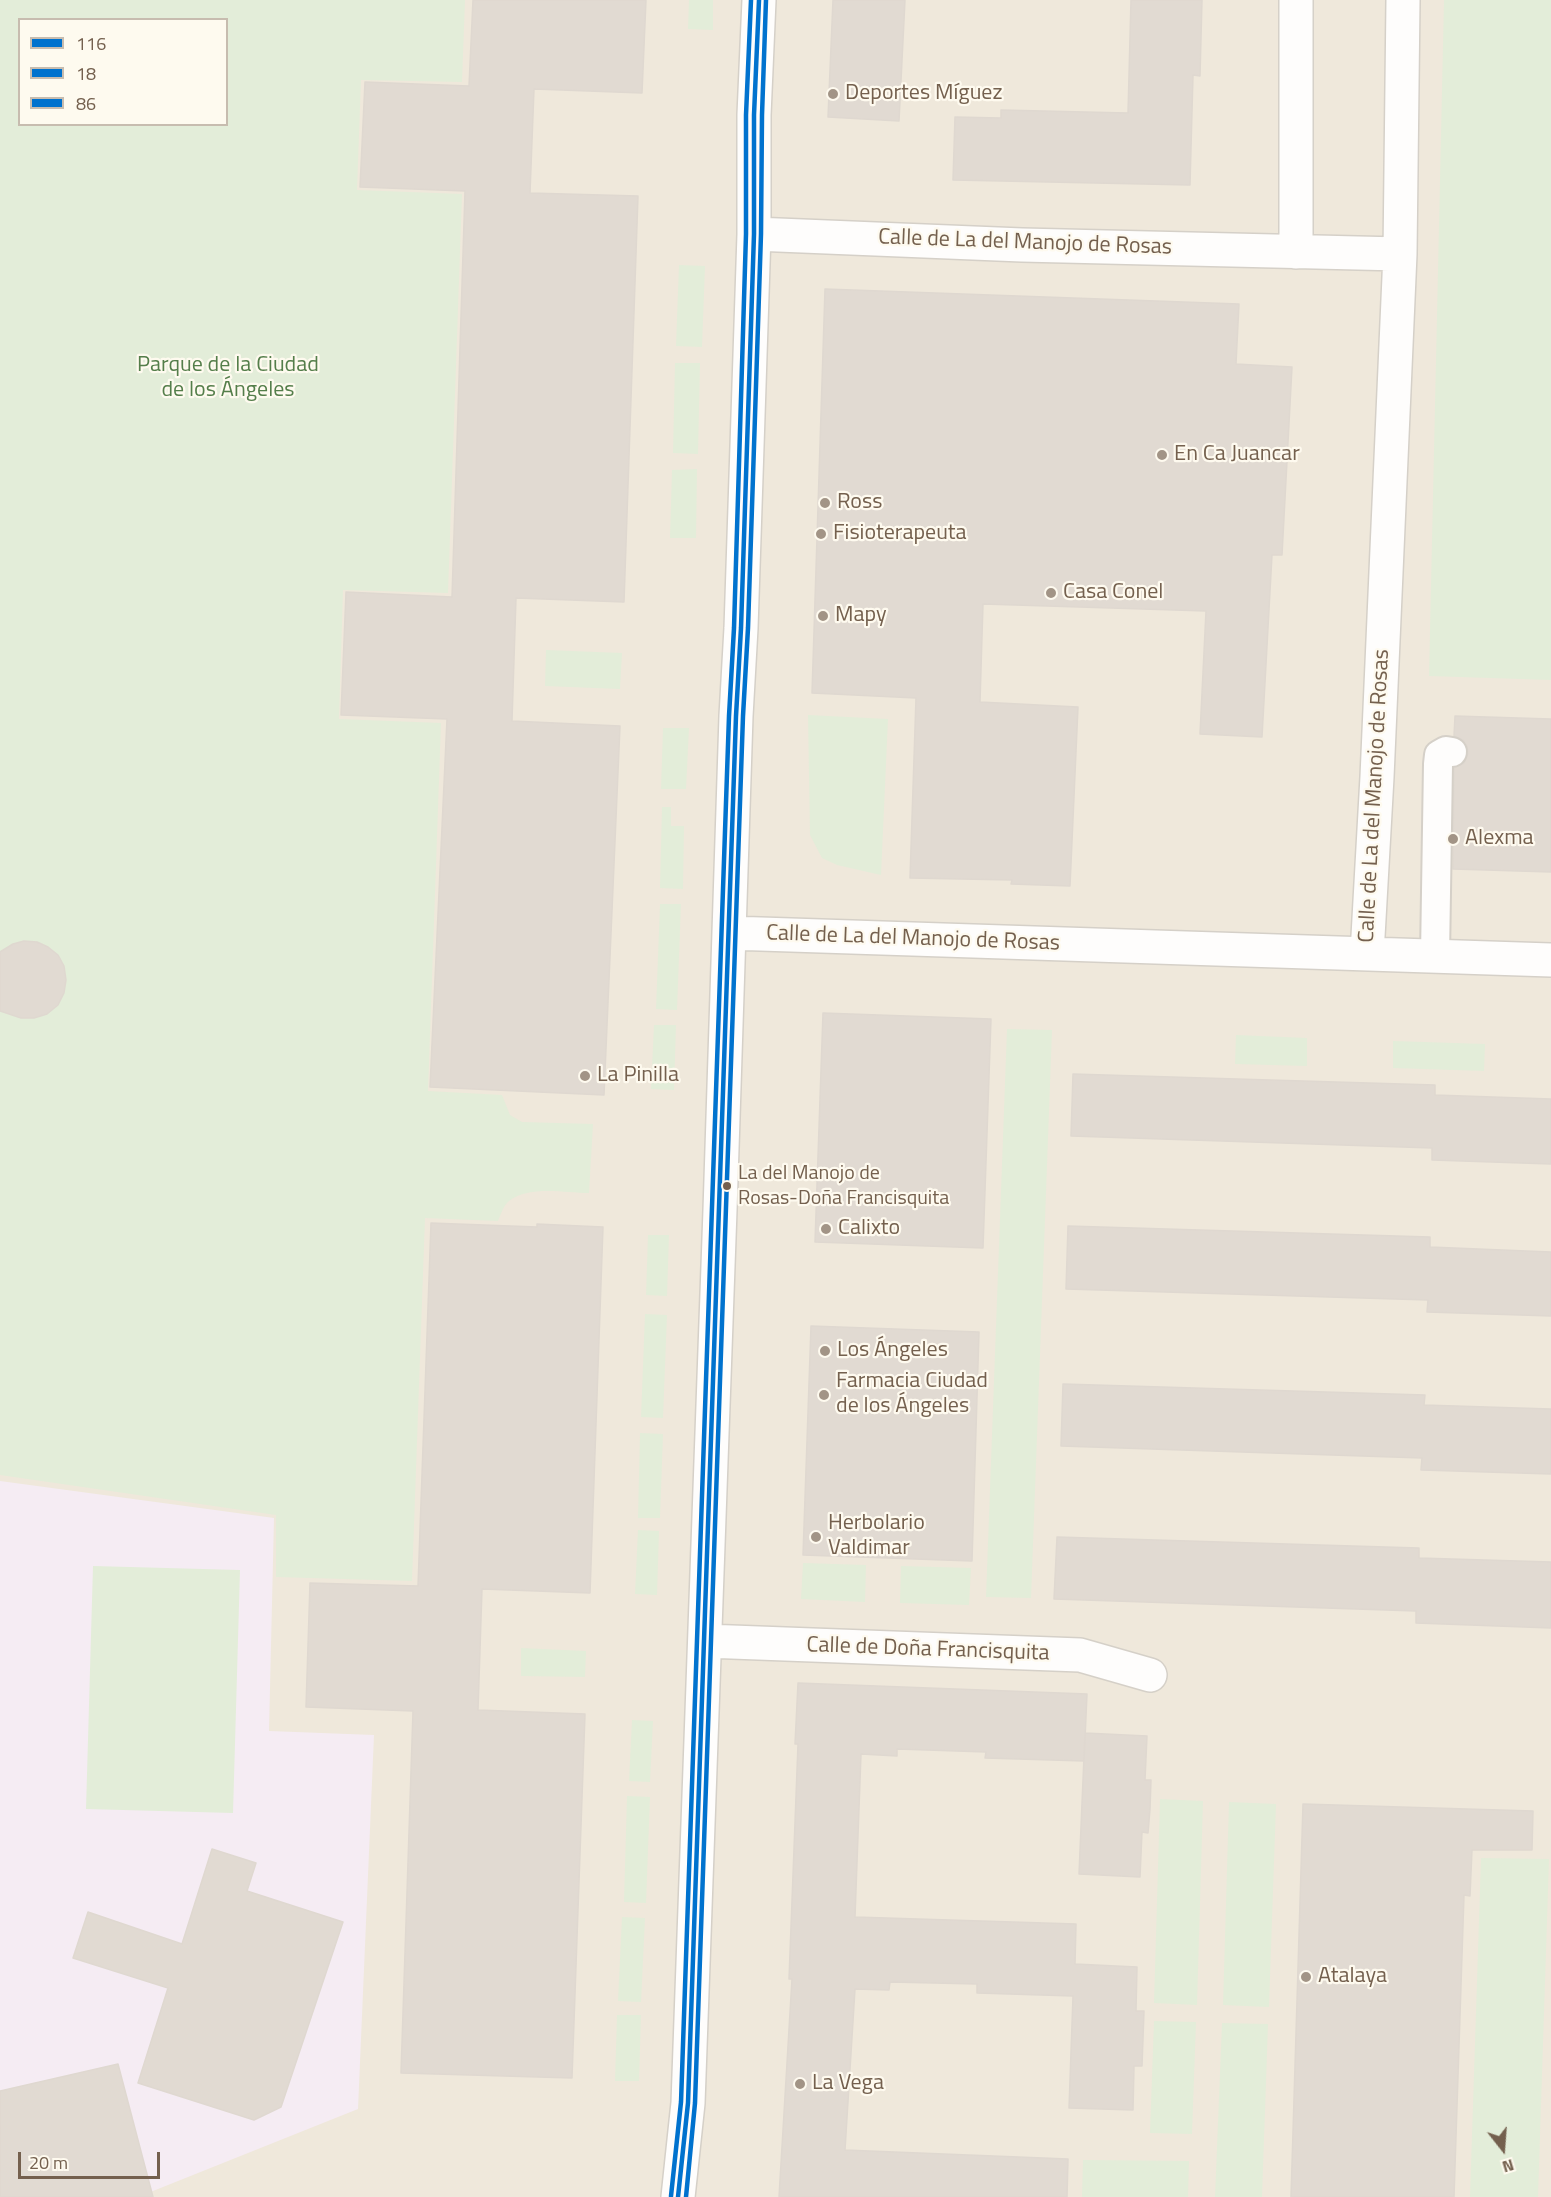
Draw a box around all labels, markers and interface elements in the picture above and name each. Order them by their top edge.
legend [18,18,228,126]
text: 116 [76,30,106,57]
text: 18 [76,60,96,87]
place label: Deportes Míguez [845,81,1002,107]
marker: Deportes Míguez [826,87,840,101]
text: 86 [76,90,96,117]
street label: Calle de La del Manojo de Rosas [878,225,1172,261]
park label: Parque de la Ciudad de los Ángeles [137,353,319,404]
place label: En Ca Juancar [1174,442,1300,468]
marker: En Ca Juancar [1155,448,1169,462]
place label: Ross [837,490,882,516]
marker: Ross [818,496,832,510]
place label: Fisioterapeuta [833,521,967,547]
marker: Fisioterapeuta [814,527,828,541]
place label: Casa Conel [1063,580,1163,606]
marker: Casa Conel [1044,586,1058,600]
place label: Mapy [835,603,887,629]
marker: Mapy [816,609,830,623]
street label: Calle de La del Manojo de Rosas [1354,649,1396,943]
place label: Alexma [1465,826,1534,852]
marker: Alexma [1446,832,1460,846]
street label: Calle de La del Manojo de Rosas [766,921,1060,957]
place label: La Pinilla [597,1063,679,1089]
marker: La Pinilla [578,1069,592,1083]
place label: La del Manojo de Rosas-Doña Francisquita [738,1162,949,1209]
marker: La del Manojo de Rosas-Doña Francisquita [721,1180,733,1192]
place label: Calixto [838,1216,900,1242]
marker: Calixto [819,1222,833,1236]
place label: Los Ángeles [837,1338,948,1364]
marker: Los Ángeles [818,1344,832,1358]
place label: Farmacia Ciudad de los Ángeles [836,1369,988,1420]
marker: Farmacia Ciudad de los Ángeles [817,1388,831,1402]
place label: Herbolario Valdimar [828,1511,925,1562]
marker: Herbolario Valdimar [809,1530,823,1544]
street label: Calle de Doña Francisquita [806,1633,1050,1667]
place label: Atalaya [1318,1964,1387,1990]
marker: Atalaya [1299,1970,1313,1984]
place label: La Vega [812,2071,884,2097]
marker: La Vega [793,2077,807,2091]
north arrow [1473,2119,1533,2179]
scale bar [21,2140,164,2178]
text: 20 m [29,2149,68,2176]
text: N [1499,2153,1517,2179]

